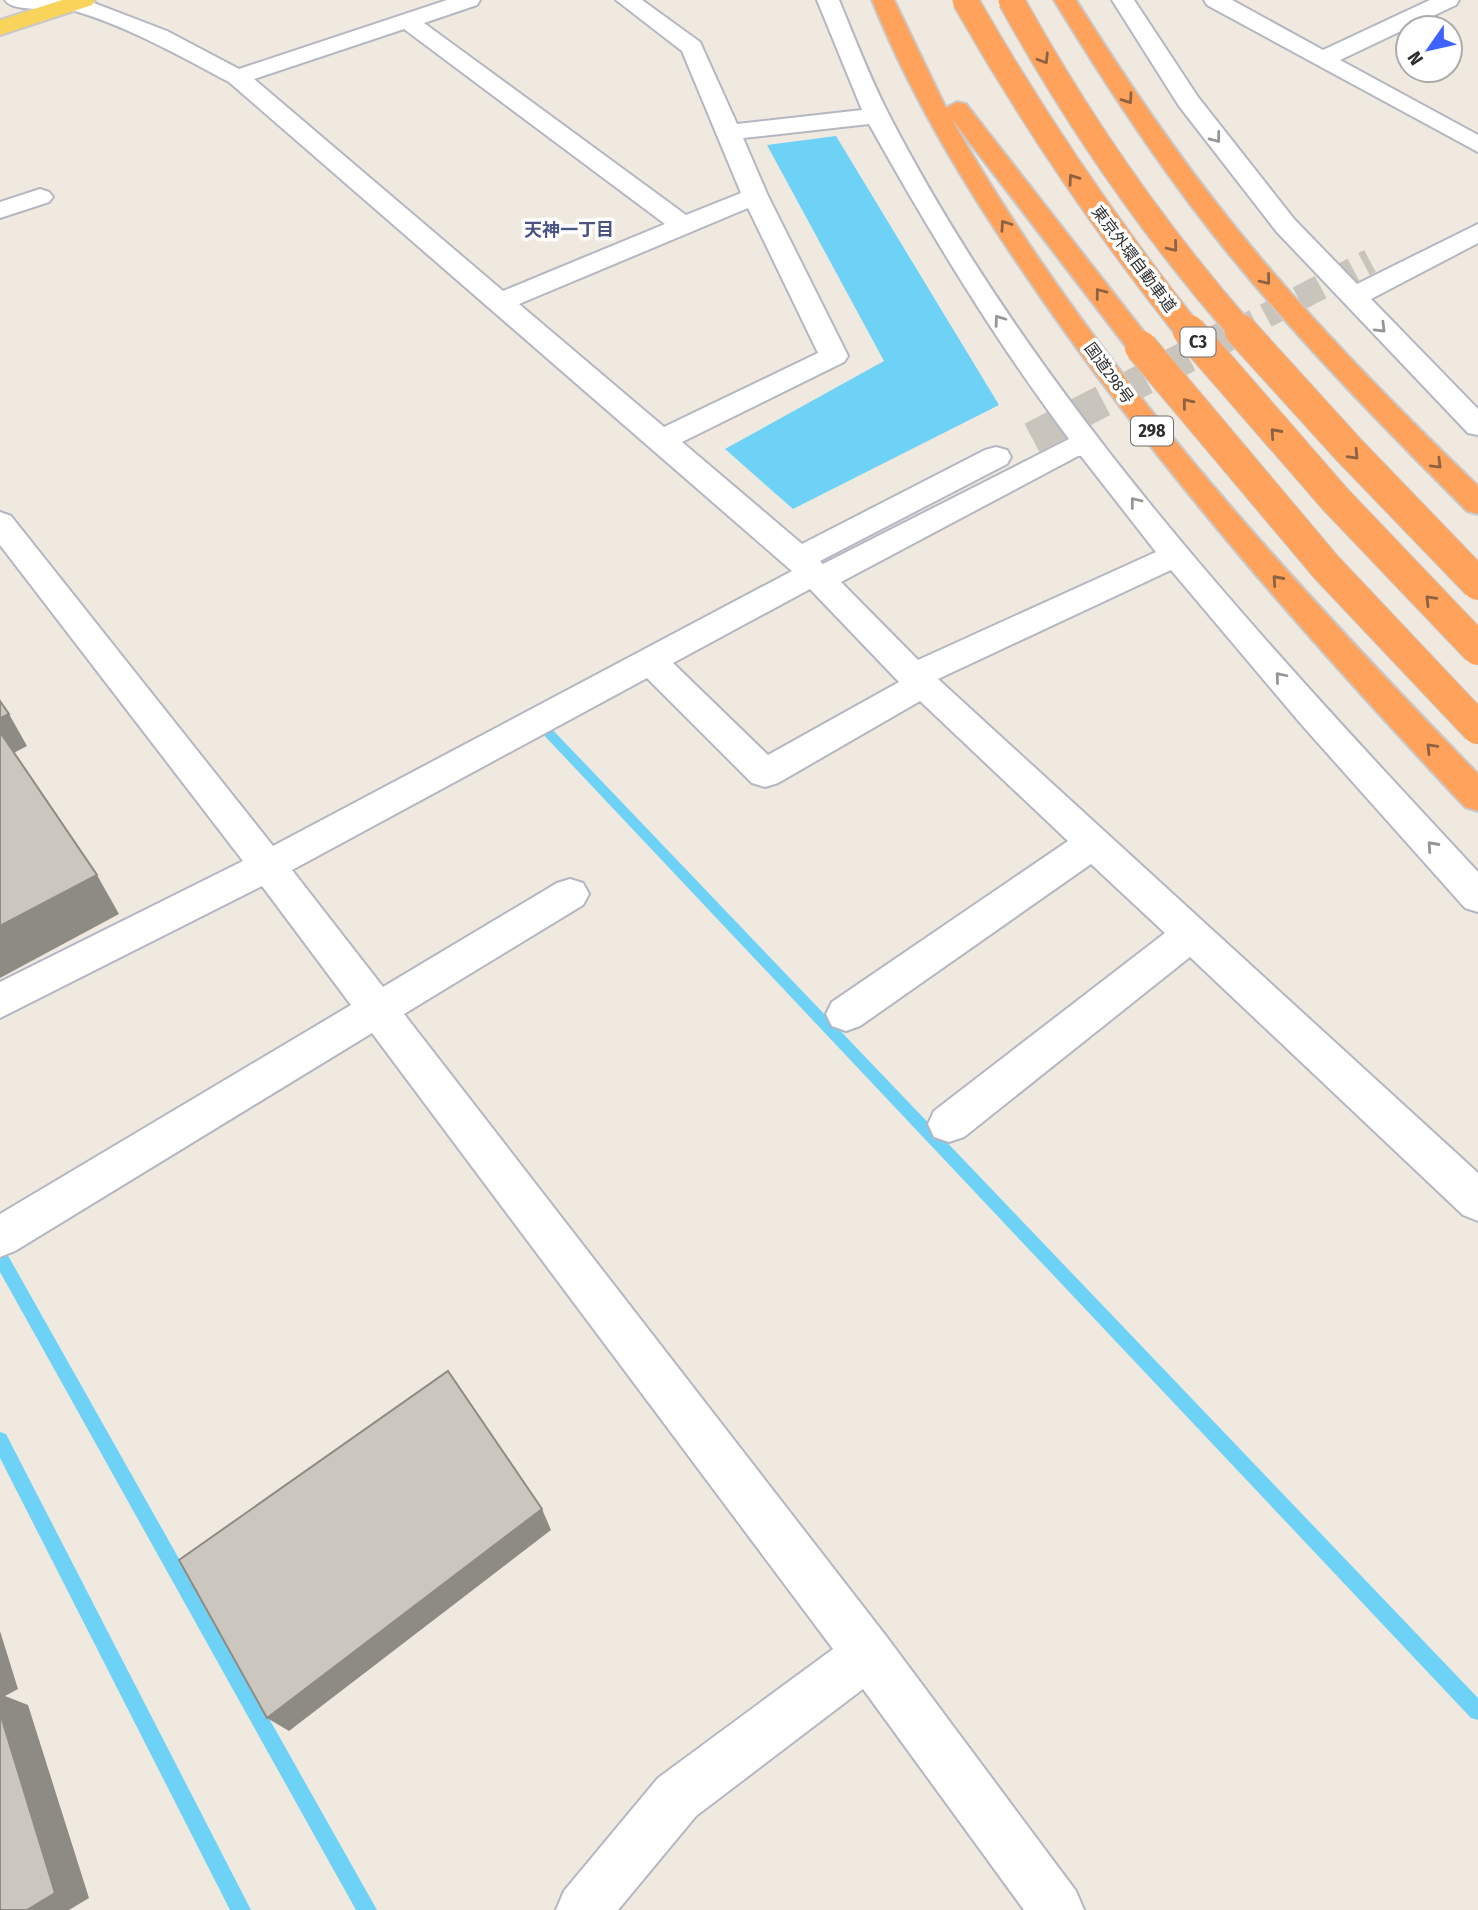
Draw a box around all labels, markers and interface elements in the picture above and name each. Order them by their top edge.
north arrow [1394,14,1464,84]
text: N [1403,47,1428,69]
one-way arrow [1035,52,1048,65]
one-way arrow [1120,91,1132,104]
one-way arrow [1207,130,1220,143]
one-way arrow [1069,174,1081,187]
street label: 東京外環自動車道 [1088,202,1180,316]
district label: 天神一丁目 [524,219,614,241]
one-way arrow [1001,220,1013,233]
one-way arrow [1165,238,1177,251]
one-way arrow [1258,271,1270,284]
one-way arrow [1096,288,1108,300]
one-way arrow [995,315,1007,328]
one-way arrow [1372,319,1385,332]
road number: C3 [1180,328,1216,356]
street label: 国道298号 [1081,339,1137,407]
one-way arrow [1183,399,1195,412]
road number: 298 [1131,416,1173,446]
one-way arrow [1271,429,1284,442]
one-way arrow [1346,447,1358,460]
one-way arrow [1429,456,1442,469]
one-way arrow [1130,498,1143,510]
one-way arrow [1273,575,1286,588]
one-way arrow [1426,595,1439,608]
one-way arrow [1276,673,1288,686]
one-way arrow [1426,743,1439,756]
one-way arrow [1428,841,1440,854]

